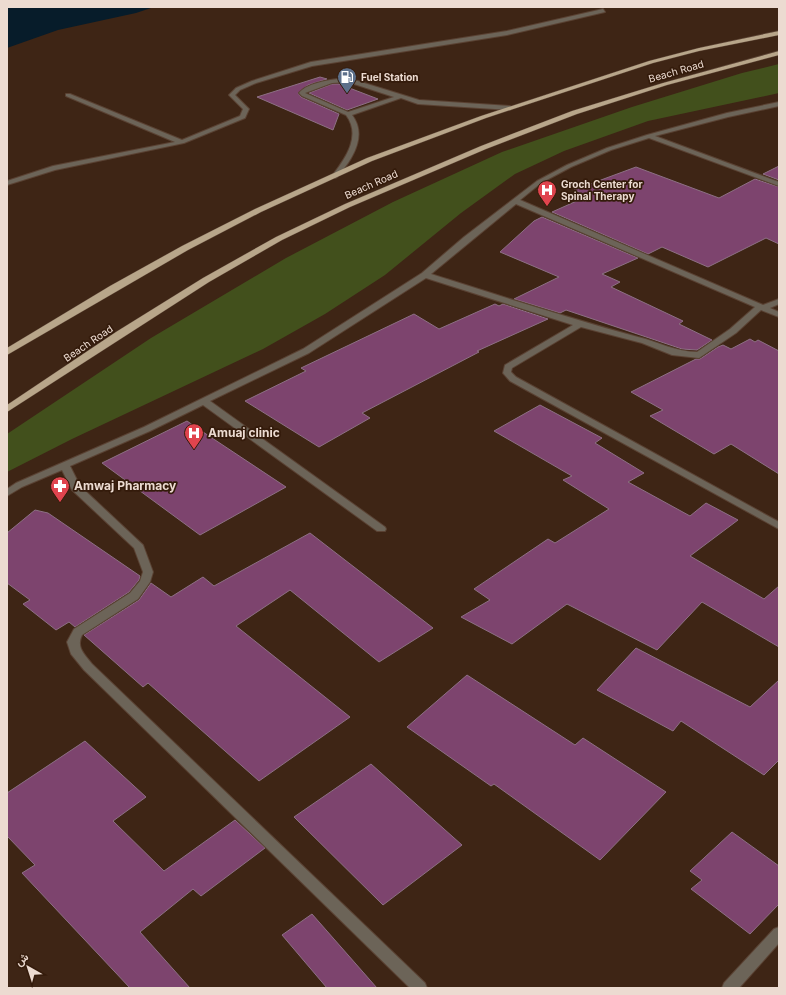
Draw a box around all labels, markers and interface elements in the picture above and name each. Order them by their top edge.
street label: Beach Road [647,57,705,85]
fuel station icon: Fuel Station [336,66,358,94]
place label: Fuel Station [361,71,419,83]
street label: Beach Road [343,167,399,201]
place label: Groch Center for Spinal Therapy [561,178,642,203]
hospital icon: Groch Center for Spinal Therapy [536,179,558,207]
street label: Beach Road [61,322,115,364]
hospital icon: Amuaj clinic [183,422,205,450]
place label: Amuaj clinic [208,425,280,440]
pharmacy icon: Amwaj Pharmacy [49,475,71,503]
place label: Amwaj Pharmacy [74,478,177,493]
north arrow [8,947,48,987]
text: ش [12,950,31,969]

